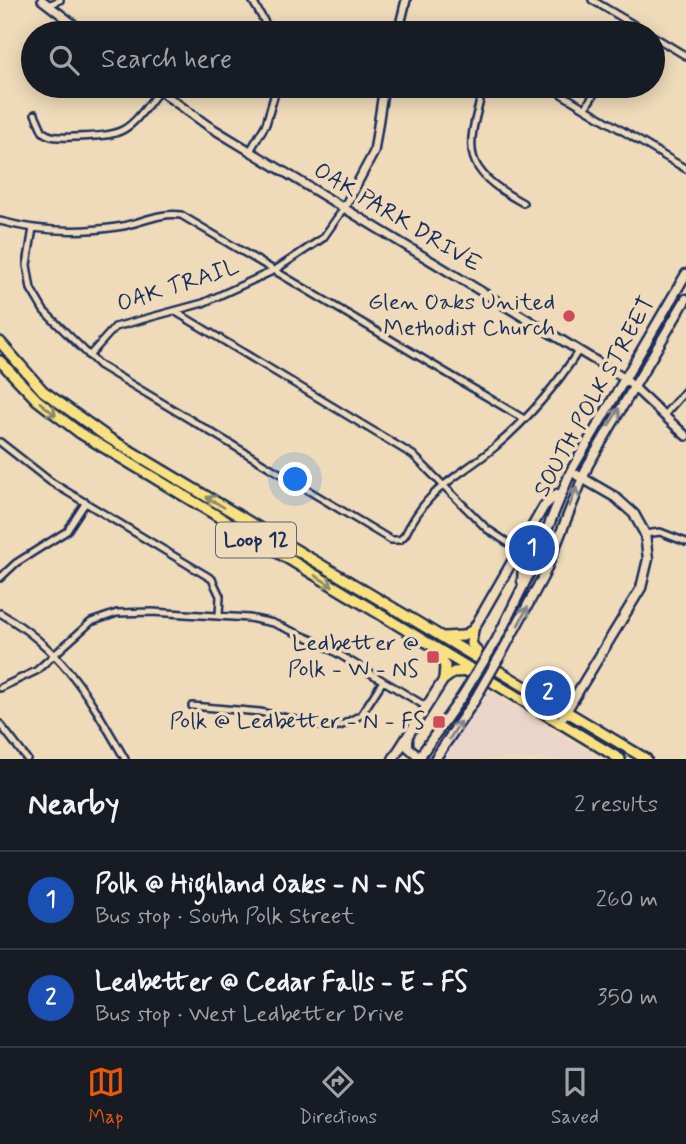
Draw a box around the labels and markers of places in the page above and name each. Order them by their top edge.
place label: Glen Oaks United Methodist Church [368,288,555,344]
marker: Glen Oaks United Methodist Church [561,308,577,324]
pin: 1 [509,522,555,574]
place label: Ledbetter @ Polk - W - NS [288,629,419,685]
marker: Ledbetter @ Polk - W - NS [425,649,441,665]
pin: 2 [525,667,571,719]
place label: Polk @ Ledbetter - N - FS [169,707,425,737]
marker: Polk @ Ledbetter - N - FS [431,714,447,730]

